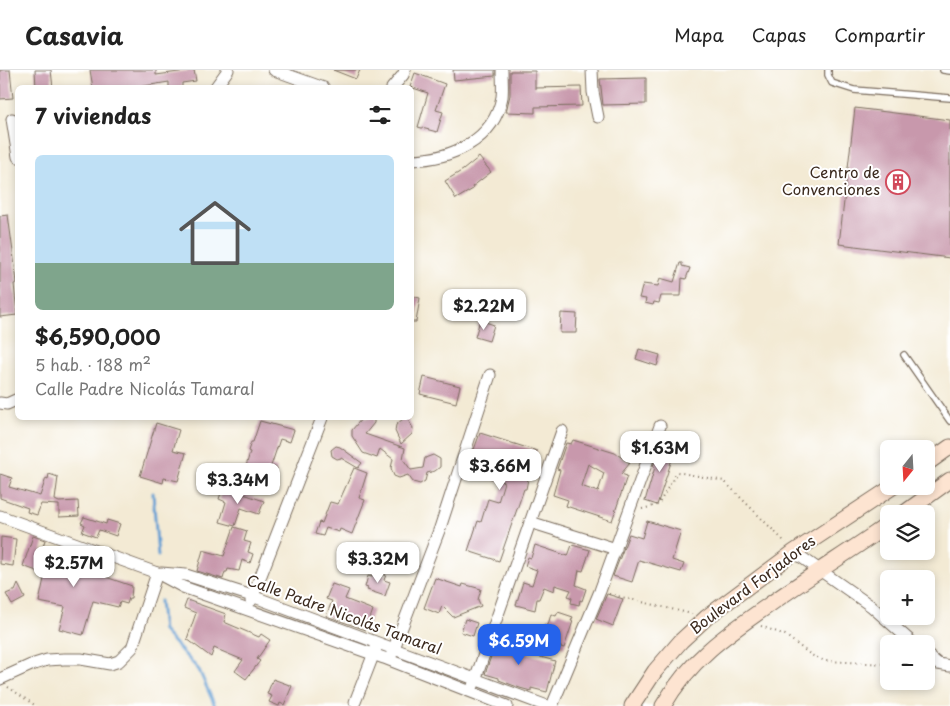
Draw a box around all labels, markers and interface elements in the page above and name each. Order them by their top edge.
text: Casavia [25,17,123,53]
text: Mapa [674,21,724,48]
text: Capas [752,21,806,48]
text: Compartir [834,21,925,48]
text: 7 viviendas [35,99,151,131]
icon: filters [366,101,394,129]
place label: Centro de Convenciones [782,160,880,200]
building icon: Centro de Convenciones [885,169,911,195]
icon: home [170,188,260,278]
pin: $2.22M [443,288,525,331]
text: $2.22M [453,293,515,317]
text: $6,590,000 [35,320,160,352]
text: 5 hab. · 188 m² [35,352,151,376]
text: Calle Padre Nicolás Tamaral [35,376,255,400]
pin: $1.63M [619,430,701,473]
text: $1.63M [631,435,689,459]
north arrow [880,440,935,495]
map controls [880,440,935,690]
pin: $3.66M [459,448,541,491]
text: $3.66M [469,453,531,477]
pin: $3.34M [197,462,279,505]
text: $3.34M [207,467,269,491]
button: layers [880,505,935,560]
street label: Boulevard Forjadores [684,529,820,639]
pin: $3.32M [337,542,419,584]
pin: $2.57M [33,546,115,588]
text: $3.32M [347,546,409,570]
text: $2.57M [45,550,103,574]
street label: Calle Padre Nicolás Tamaral [244,568,445,660]
button: + [880,570,935,625]
pin: $6.59M [478,624,560,666]
text: $6.59M [489,628,549,652]
button: − [880,635,935,690]

